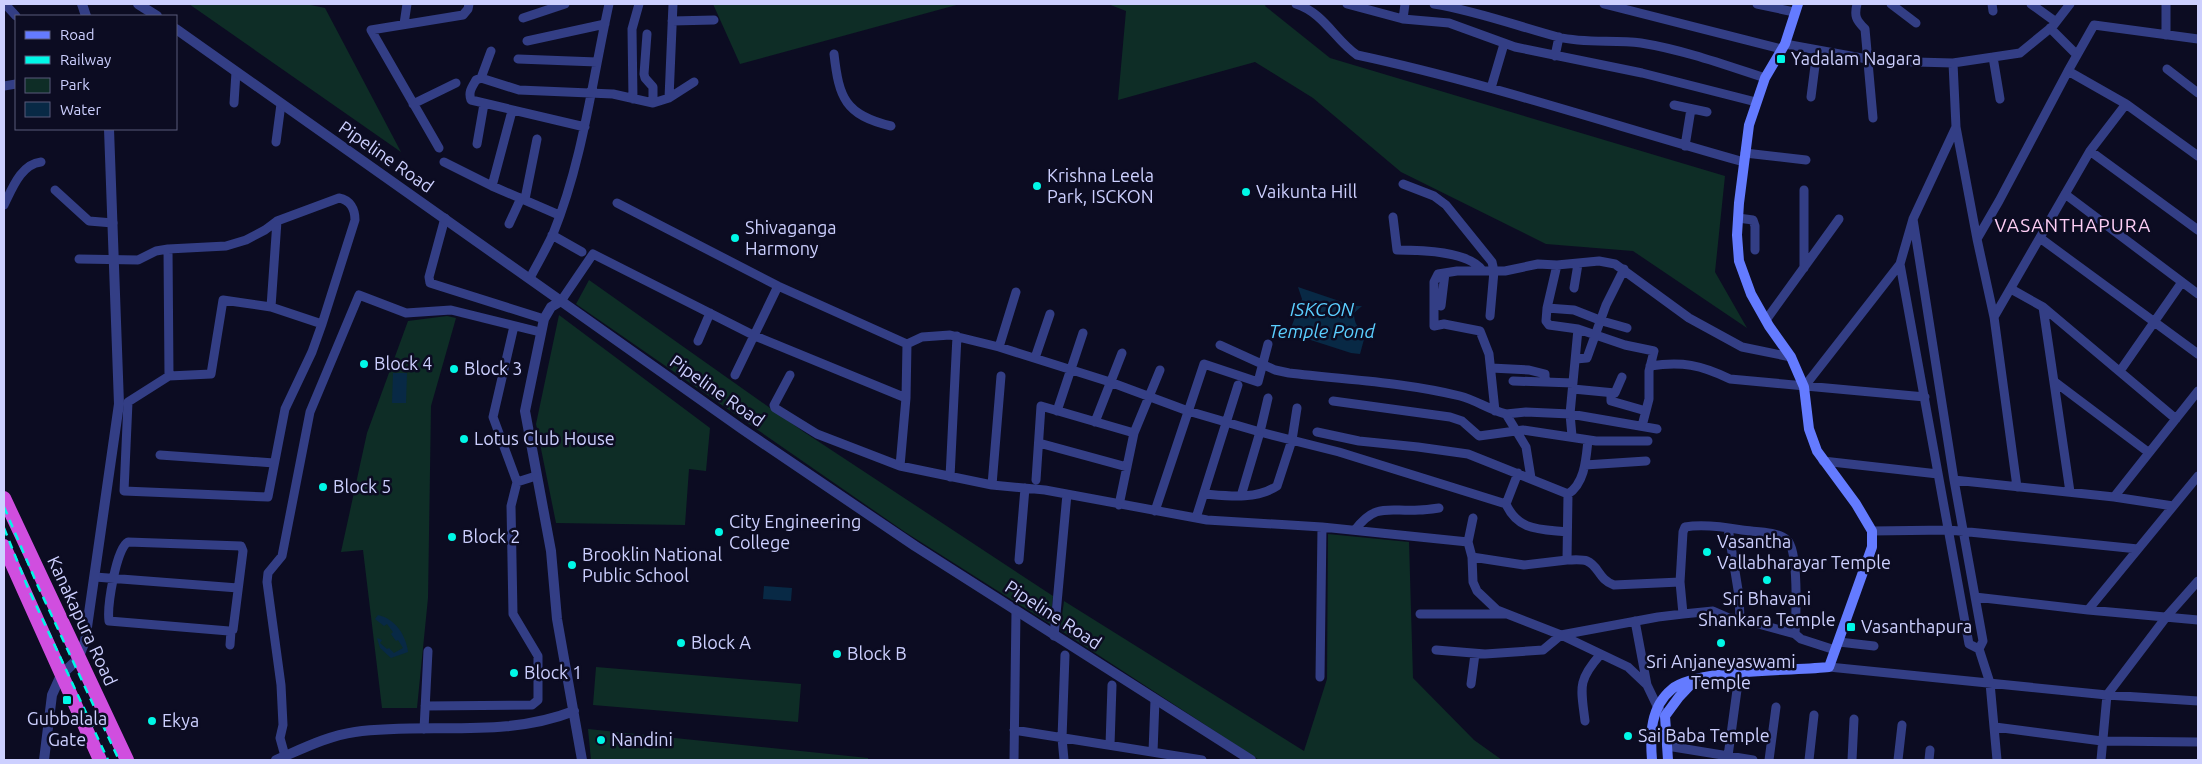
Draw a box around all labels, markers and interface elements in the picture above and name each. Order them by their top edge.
legend [15,15,178,130]
text: Road [60,26,95,43]
place label: Yadalam Nagara [1791,48,1921,68]
text: Railway [60,51,111,68]
marker: Yadalam Nagara [1775,53,1787,65]
text: Park [60,76,90,93]
text: Water [60,101,101,118]
street label: Pipeline Road [336,116,438,196]
place label: Krishna Leela Park, ISCKON [1047,165,1154,206]
marker: Krishna Leela Park, ISCKON [1031,180,1043,192]
place label: Vaikunta Hill [1256,181,1357,201]
marker: Vaikunta Hill [1240,186,1252,198]
district label: VASANTHAPURA [1995,214,2151,236]
place label: Shivaganga Harmony [745,217,837,258]
marker: Shivaganga Harmony [729,232,741,244]
water label: ISKCON Temple Pond [1269,298,1377,342]
street label: Pipeline Road [667,350,769,430]
place label: Block 4 [374,353,432,373]
marker: Block 4 [358,358,370,370]
place label: Block 3 [464,358,522,378]
marker: Block 3 [448,363,460,375]
place label: Lotus Club House [474,428,615,448]
marker: Lotus Club House [458,433,470,445]
place label: Block 5 [333,476,391,496]
marker: Block 5 [317,481,329,493]
place label: City Engineering College [729,511,861,552]
place label: Block 2 [462,526,520,546]
marker: City Engineering College [713,526,725,538]
marker: Block 2 [446,531,458,543]
place label: Vasantha Vallabharayar Temple [1717,531,1891,572]
place label: Brooklin National Public School [582,544,722,585]
marker: Vasantha Vallabharayar Temple [1701,546,1713,558]
street label: Kanakapura Road [44,553,122,688]
marker: Brooklin National Public School [566,559,578,571]
marker: Sri Bhavani Shankara Temple [1761,574,1773,586]
street label: Pipeline Road [1002,576,1105,653]
place label: Sri Bhavani Shankara Temple [1698,588,1836,629]
place label: Vasanthapura [1861,616,1972,636]
marker: Vasanthapura [1845,621,1857,633]
place label: Block A [691,632,751,652]
marker: Block A [675,637,687,649]
marker: Sri Anjaneyaswami Temple [1715,637,1727,649]
place label: Block B [847,643,907,663]
marker: Block B [831,648,843,660]
place label: Sri Anjaneyaswami Temple [1646,651,1796,692]
place label: Block 1 [524,662,582,682]
marker: Block 1 [508,667,520,679]
marker: Gubbalala Gate [61,694,73,706]
place label: Gubbalala Gate [27,708,107,749]
place label: Ekya [162,710,199,730]
marker: Ekya [146,715,158,727]
place label: Sai Baba Temple [1638,725,1770,745]
place label: Nandini [611,729,673,749]
marker: Sai Baba Temple [1622,730,1634,742]
marker: Nandini [595,734,607,746]

